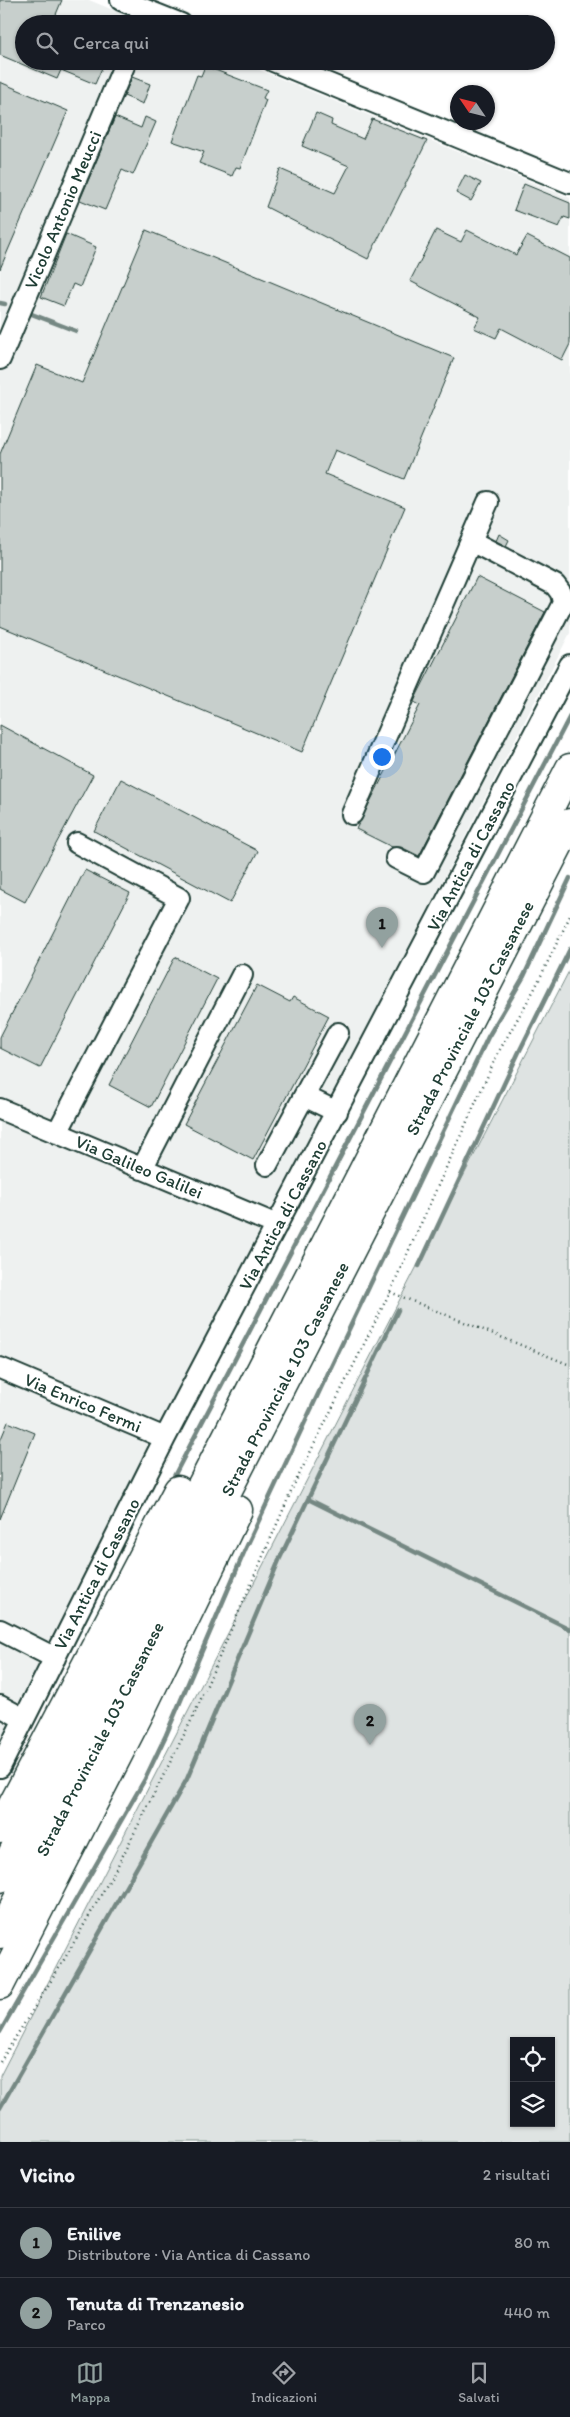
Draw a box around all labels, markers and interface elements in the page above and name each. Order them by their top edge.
search box [15,15,555,70]
icon: search [33,29,61,57]
text: Cerca qui [73,31,149,54]
north arrow [450,85,495,130]
street label: Vicolo Antonio Meucci [20,127,106,293]
your location [369,744,395,770]
street label: Via Antica di Cassano [422,777,520,935]
street label: Strada Provinciale 103 Cassanese [401,897,539,1139]
pin: 1 [366,907,398,948]
street label: Via Galileo Galilei [72,1130,206,1204]
street label: Via Antica di Cassano [234,1136,332,1294]
street label: Strada Provinciale 103 Cassanese [216,1258,354,1500]
street label: Via Enrico Fermi [21,1368,145,1438]
street label: Via Antica di Cassano [49,1494,145,1654]
street label: Strada Provinciale 103 Cassanese [31,1618,169,1860]
pin: 2 [354,1704,386,1745]
map controls [510,2037,555,2127]
button: locate [510,2037,555,2082]
button: layers [510,2082,555,2127]
text: Vicino [20,2162,75,2187]
text: 2 risultati [483,2165,550,2184]
text: Enilive [67,2222,121,2245]
text: 1 [32,2233,40,2252]
text: 80 m [514,2233,550,2252]
text: Distributore · Via Antica di Cassano [67,2245,310,2264]
text: Tenuta di Trenzanesio [67,2292,244,2315]
text: 2 [32,2303,40,2322]
text: 440 m [504,2303,550,2322]
text: Parco [67,2315,106,2334]
tab: Mappa [71,2359,110,2406]
tab: Indicazioni [251,2359,317,2406]
tab: Salvati [458,2359,499,2406]

